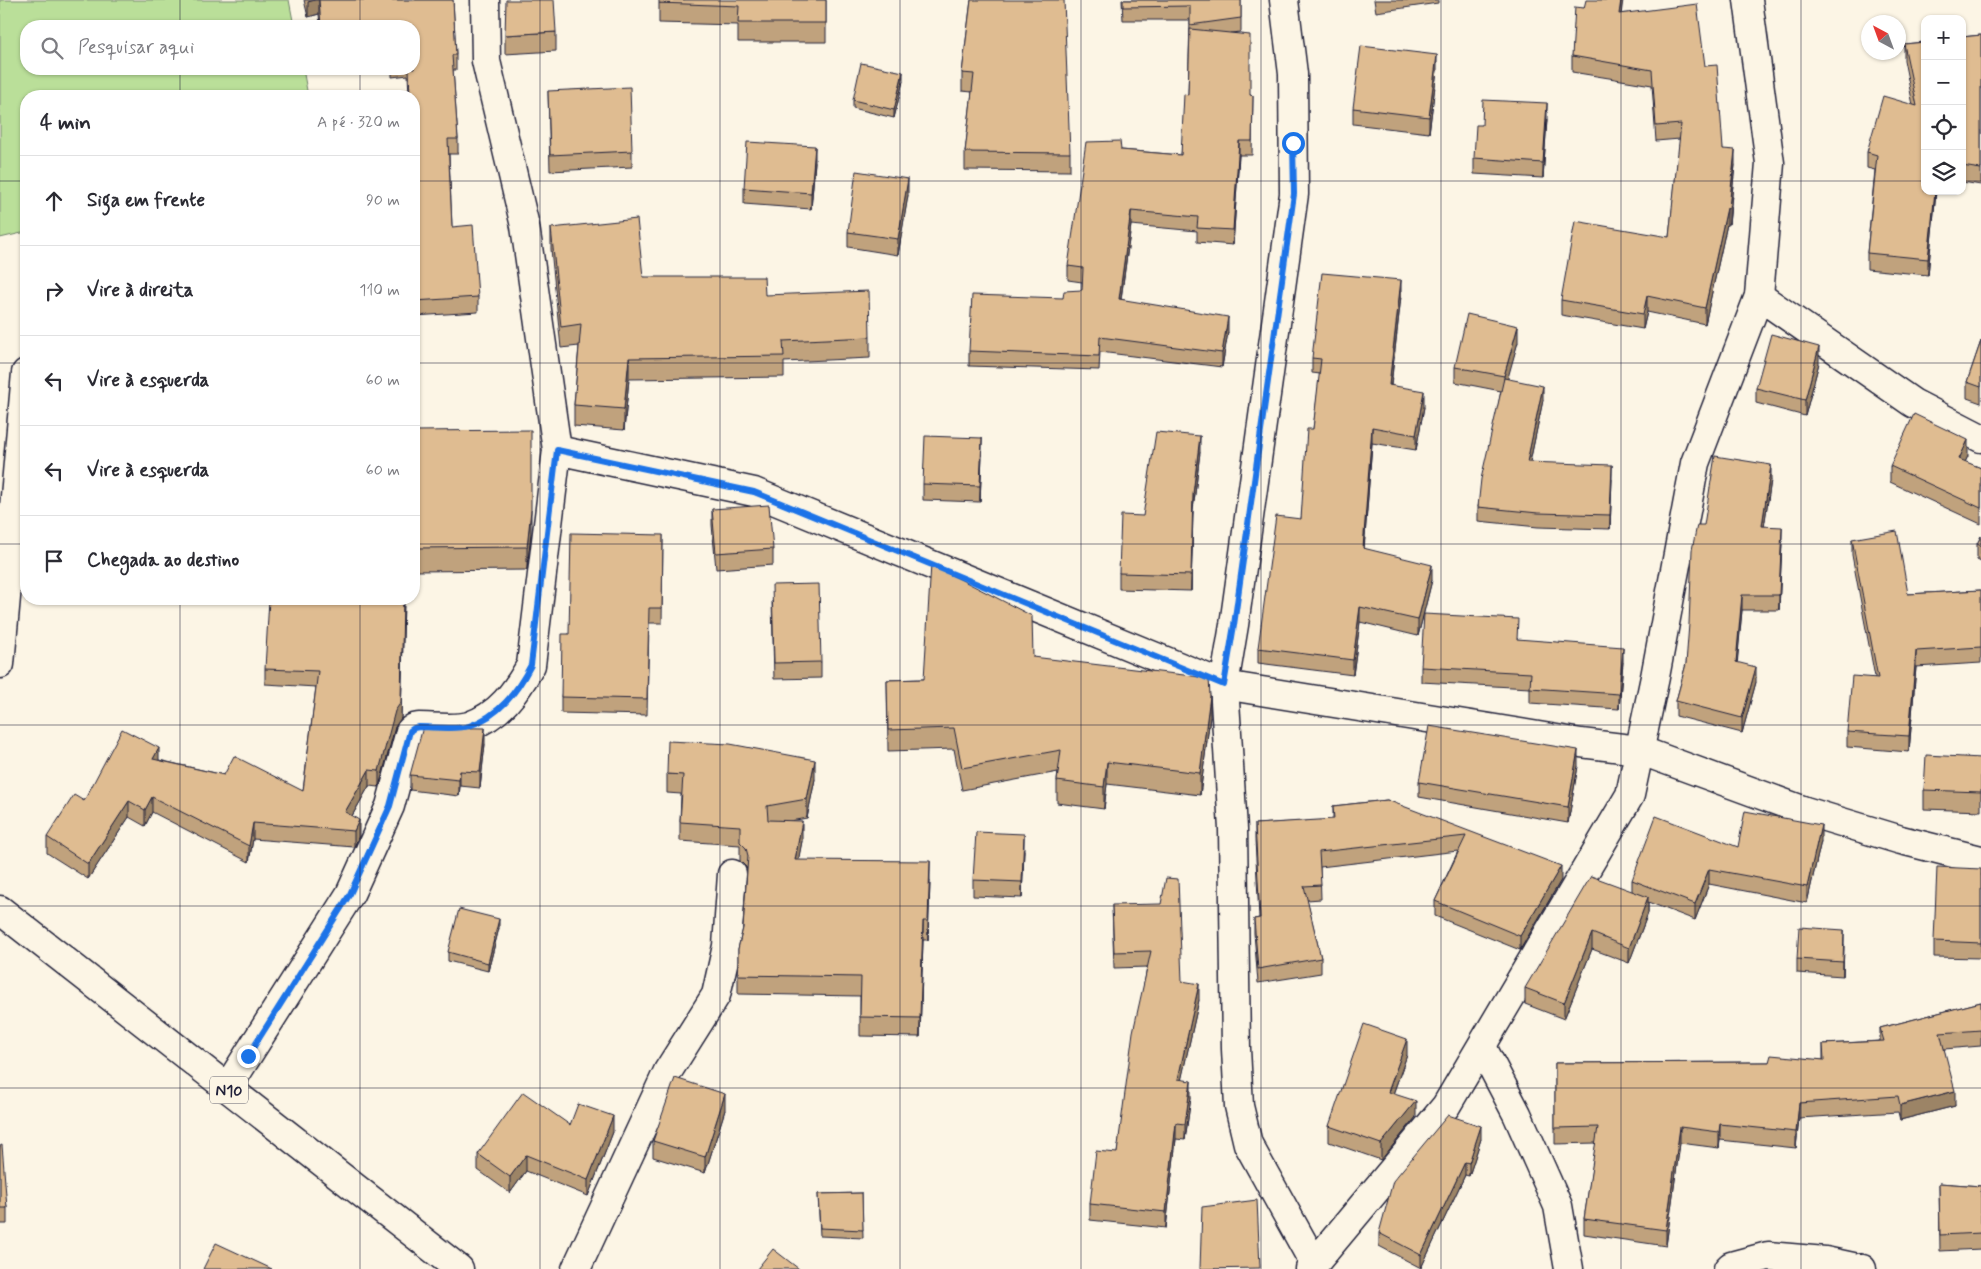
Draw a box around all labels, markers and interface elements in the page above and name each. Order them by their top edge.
north arrow [1861,15,1906,60]
map controls [1921,15,1966,195]
button: + [1921,15,1966,60]
search box [20,20,420,75]
icon: search [38,34,66,62]
text: Pesquisar aqui [78,35,194,60]
button: − [1921,60,1966,105]
button: locate [1921,105,1966,150]
text: 4 min [40,109,91,137]
text: A pé · 320 m [317,112,400,133]
route start [1282,132,1305,155]
button: layers [1921,150,1966,195]
icon: ahead [40,187,68,215]
text: Siga em frente [87,188,205,213]
text: 90 m [366,190,400,211]
icon: right [40,277,68,305]
text: Vire à direita [87,278,193,303]
text: 110 m [359,280,400,301]
icon: left [40,367,68,395]
text: Vire à esquerda [87,368,209,393]
text: 60 m [366,370,400,391]
icon: left [40,457,68,485]
text: Vire à esquerda [87,458,209,483]
text: 60 m [366,460,400,481]
icon: arrive [40,547,68,575]
text: Chegada ao destino [87,548,239,573]
route end [237,1045,260,1068]
road number: N10 [210,1076,248,1104]

